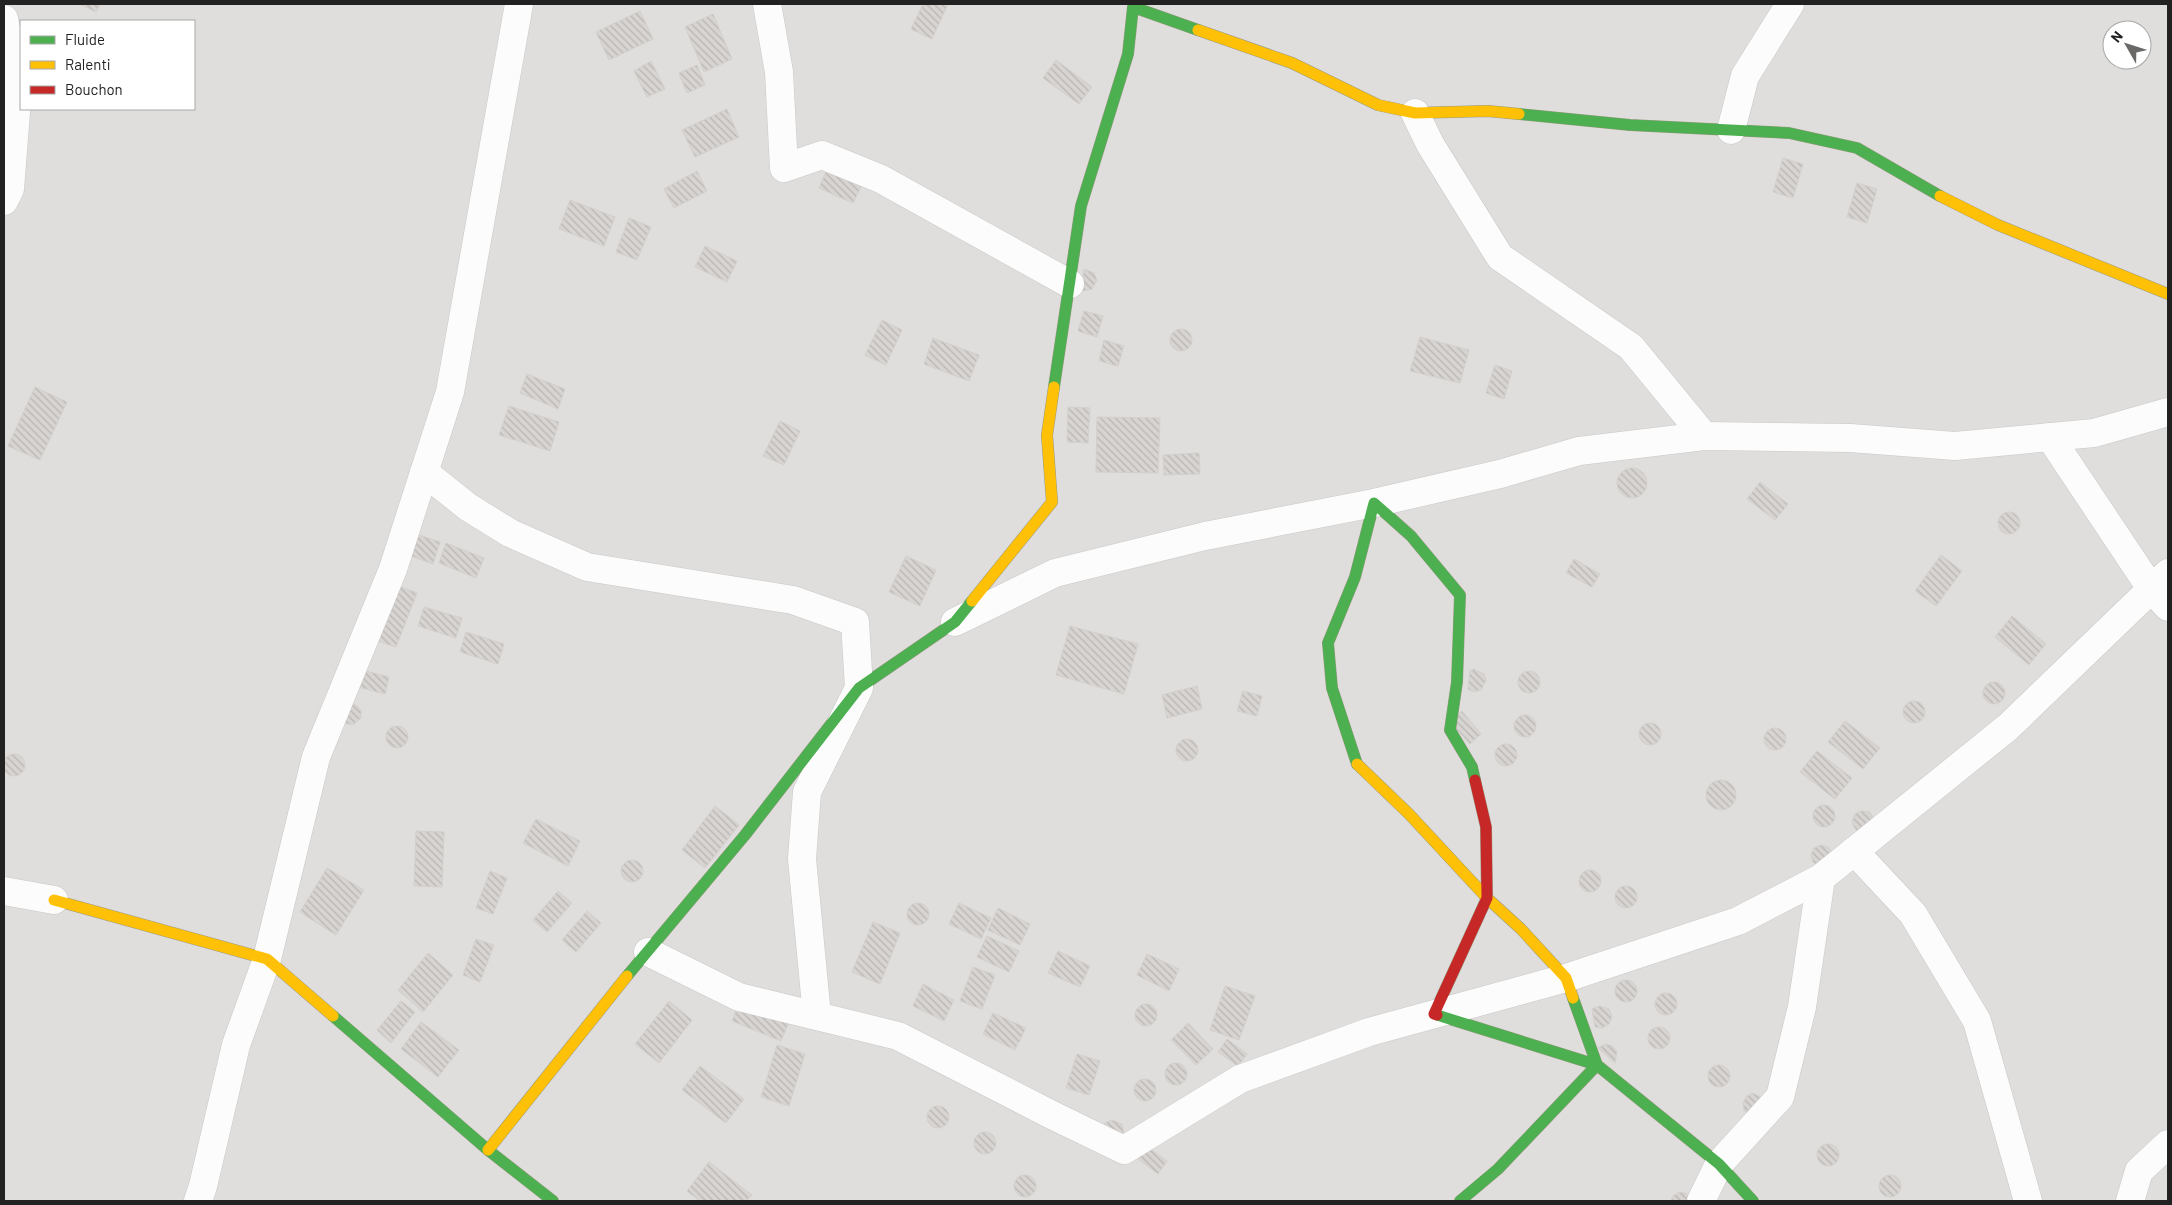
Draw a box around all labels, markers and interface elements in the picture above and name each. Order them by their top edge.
legend [20,20,195,110]
north arrow [2102,20,2152,70]
text: N [2107,28,2126,45]
text: Fluide [65,30,105,48]
text: Ralenti [65,55,111,73]
text: Bouchon [65,80,123,98]

